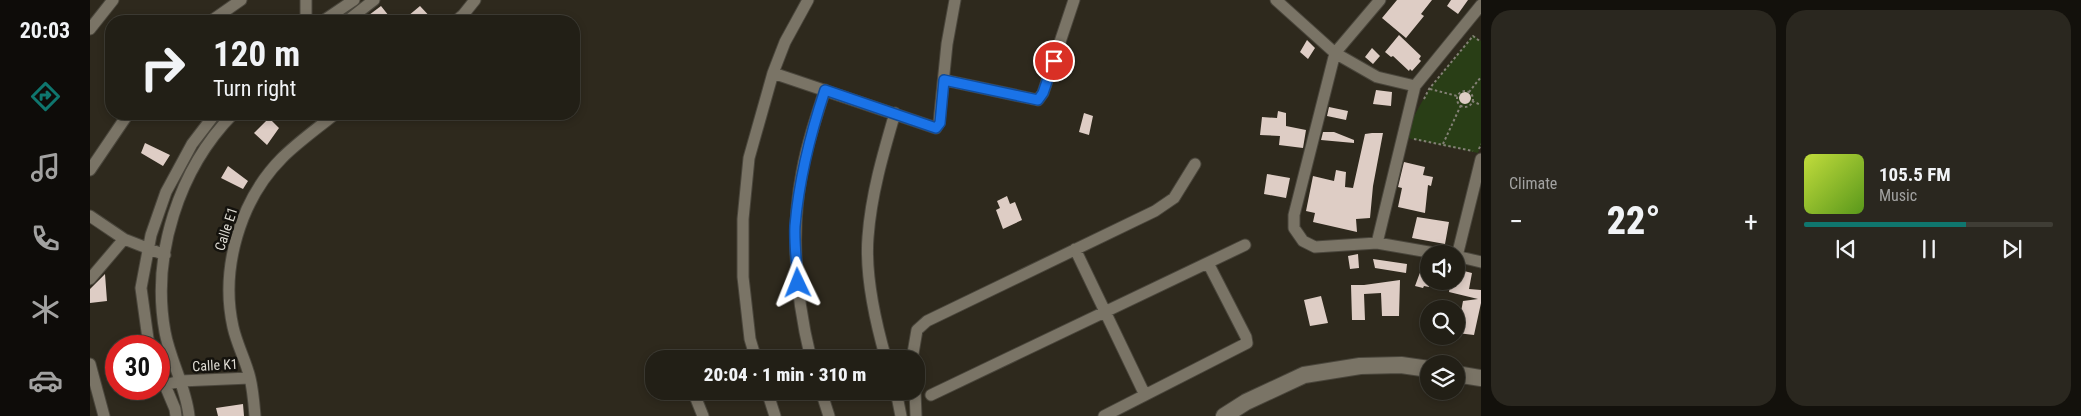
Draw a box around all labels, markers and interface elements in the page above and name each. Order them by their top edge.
text: 20:03 [20,18,70,43]
text: 120 m [213,34,300,75]
icon: right [130,35,195,100]
pin [1033,40,1075,82]
icon: arrive [1040,47,1068,75]
text: Turn right [213,76,296,101]
icon: directions [28,79,63,114]
icon: music [28,150,63,185]
text: 105.5 FM [1879,163,1951,186]
text: Climate [1509,174,1557,193]
text: Music [1879,186,1917,205]
text: 22° [1607,199,1660,243]
street label: Calle E1 [211,205,241,253]
text: − [1509,205,1523,238]
text: + [1744,205,1758,238]
icon: phone [28,221,63,256]
icon: previous [1832,235,1860,263]
icon: pause [1915,235,1943,263]
icon: next [1998,235,2026,263]
map controls [1420,245,1465,400]
button: sound [1420,245,1465,290]
position arrow [771,256,823,308]
icon: climate [28,292,63,327]
button: search [1420,300,1465,345]
speed limit sign: 30 [105,335,170,400]
button: layers [1420,355,1465,400]
street label: Calle K1 [192,356,238,374]
icon: car [28,363,63,398]
text: 20:04 · 1 min · 310 m [704,363,866,386]

